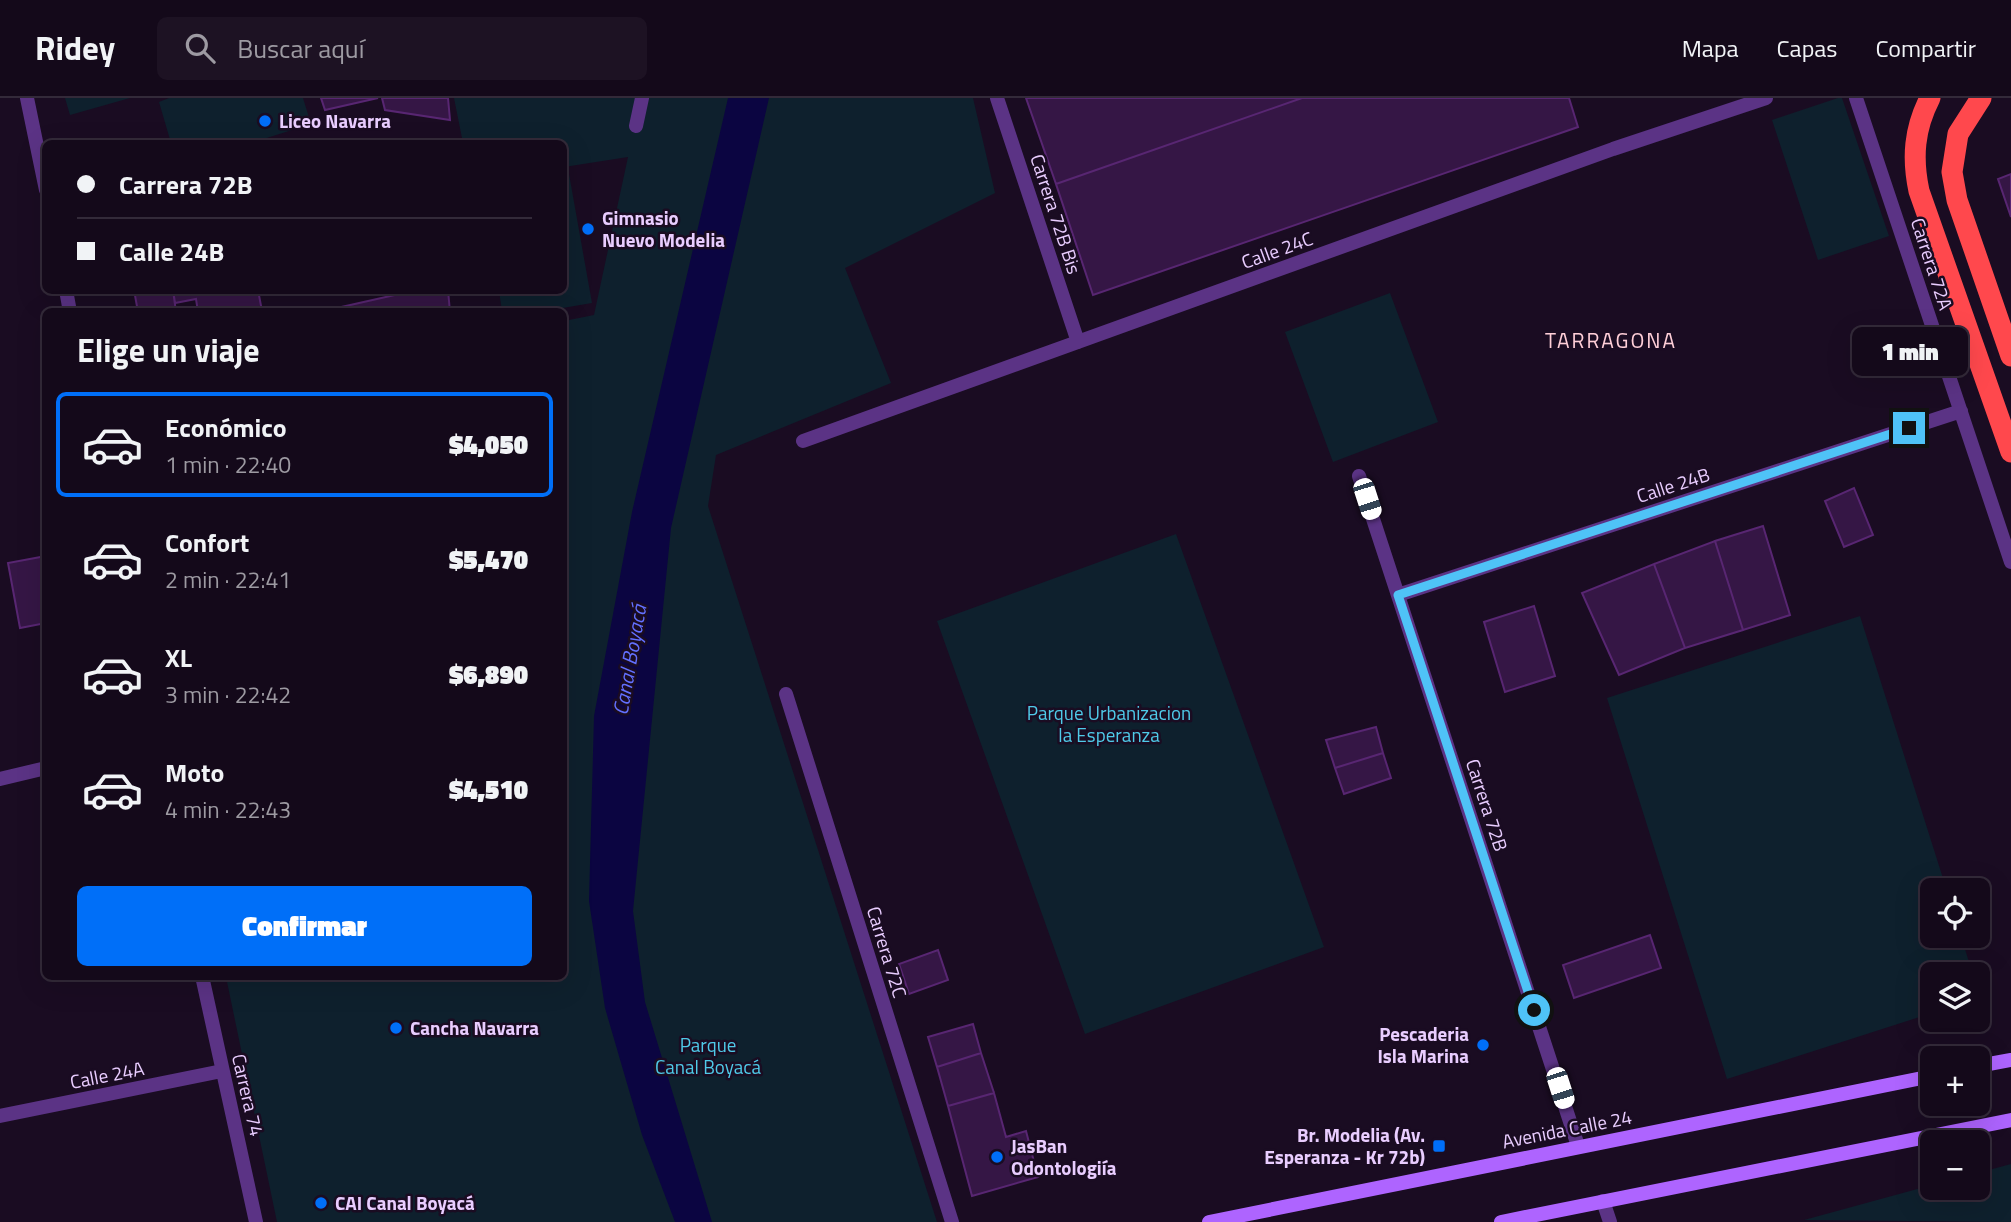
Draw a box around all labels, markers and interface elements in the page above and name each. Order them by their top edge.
search box [157,17,647,80]
text: Ridey [35,23,115,73]
icon: search [181,29,219,67]
text: Buscar aquí [237,29,364,68]
text: Mapa [1682,30,1739,66]
text: Capas [1777,30,1837,66]
text: Compartir [1875,30,1976,66]
place label: Liceo Navarra [279,106,391,135]
marker: Liceo Navarra [257,113,273,129]
street label: Carrera 72B Bis [1023,150,1090,278]
text: Carrera 72B [119,165,253,204]
place label: Gimnasio Nuevo Modelia [602,203,725,254]
street label: Carrera 72A [1904,214,1961,314]
marker: Gimnasio Nuevo Modelia [580,221,596,237]
street label: Calle 24C [1237,223,1317,276]
text: Calle 24B [119,232,224,271]
district label: TARRAGONA [1545,324,1677,356]
text: Elige un viaje [77,326,260,374]
callout: 1 min [1851,327,1967,376]
text: 1 min [1881,334,1939,369]
text: Económico [165,408,287,447]
route end [1893,412,1925,444]
icon: car [81,413,144,476]
text: $4,050 [449,425,528,464]
text: 1 min · 22:40 [165,447,291,482]
street label: Calle 24B [1633,459,1713,510]
car [1351,476,1384,522]
text: Confort [165,523,249,562]
icon: car [81,528,144,591]
text: $5,470 [449,540,528,579]
text: 2 min · 22:41 [165,562,291,597]
water label: Canal Boyacá [604,601,655,718]
text: XL [165,638,192,677]
icon: car [81,643,144,706]
text: $6,890 [449,655,528,694]
text: 3 min · 22:42 [165,677,291,712]
park label: Parque Urbanizacion la Esperanza [1027,698,1191,749]
text: Moto [165,753,224,792]
street label: Carrera 72B [1459,755,1516,855]
icon: car [81,758,144,821]
text: $4,510 [449,770,528,809]
text: 4 min · 22:43 [165,792,291,827]
map controls [1920,878,1990,1200]
button: locate [1920,878,1990,948]
button: Confirmar [77,886,532,966]
street label: Carrera 72C [860,903,915,1001]
button: layers [1920,962,1990,1032]
route start [1518,994,1550,1026]
place label: Cancha Navarra [410,1013,539,1042]
place label: Pescaderia Isla Marina [1377,1019,1469,1070]
marker: Cancha Navarra [388,1020,404,1036]
park label: Parque Canal Boyacá [655,1030,761,1081]
marker: Pescaderia Isla Marina [1475,1037,1491,1053]
button: + [1920,1046,1990,1116]
street label: Carrera 74 [225,1051,272,1139]
street label: Calle 24A [67,1053,146,1096]
car [1544,1065,1577,1111]
street label: Avenida Calle 24 [1500,1102,1634,1155]
place label: Br. Modelia (Av. Esperanza - Kr 72b) [1264,1120,1425,1171]
button: − [1920,1130,1990,1200]
place label: JasBan Odontologiía [1011,1131,1117,1182]
marker: Br. Modelia (Av. Esperanza - Kr 72b) [1431,1138,1447,1154]
marker: JasBan Odontologiía [989,1149,1005,1165]
place label: CAI Canal Boyacá [335,1188,475,1217]
marker: CAI Canal Boyacá [313,1195,329,1211]

